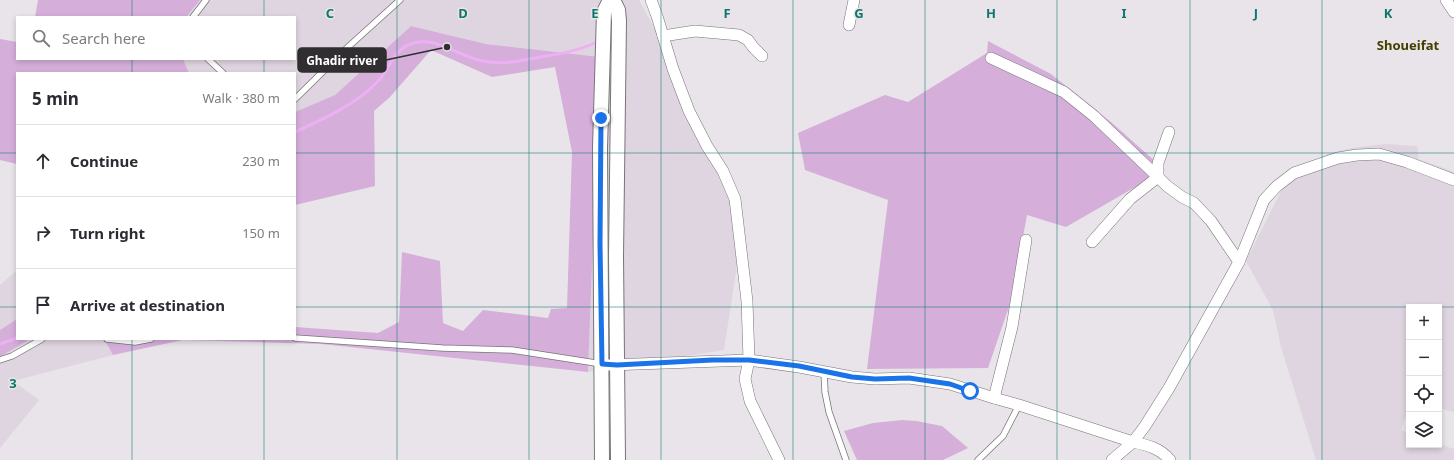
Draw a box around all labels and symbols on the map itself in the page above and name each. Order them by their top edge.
text: C [326,4,334,22]
text: D [458,4,468,22]
text: E [591,4,599,22]
text: F [723,4,731,22]
text: G [854,4,864,22]
text: H [986,4,996,22]
text: I [1121,4,1127,22]
text: J [1253,4,1258,22]
text: K [1384,4,1393,22]
district label: Shoueifat [1377,36,1440,54]
callout: Ghadir river [298,48,386,72]
text: Ghadir river [306,52,378,69]
route end [592,109,610,127]
text: 3 [9,374,17,392]
route start [961,382,979,400]

